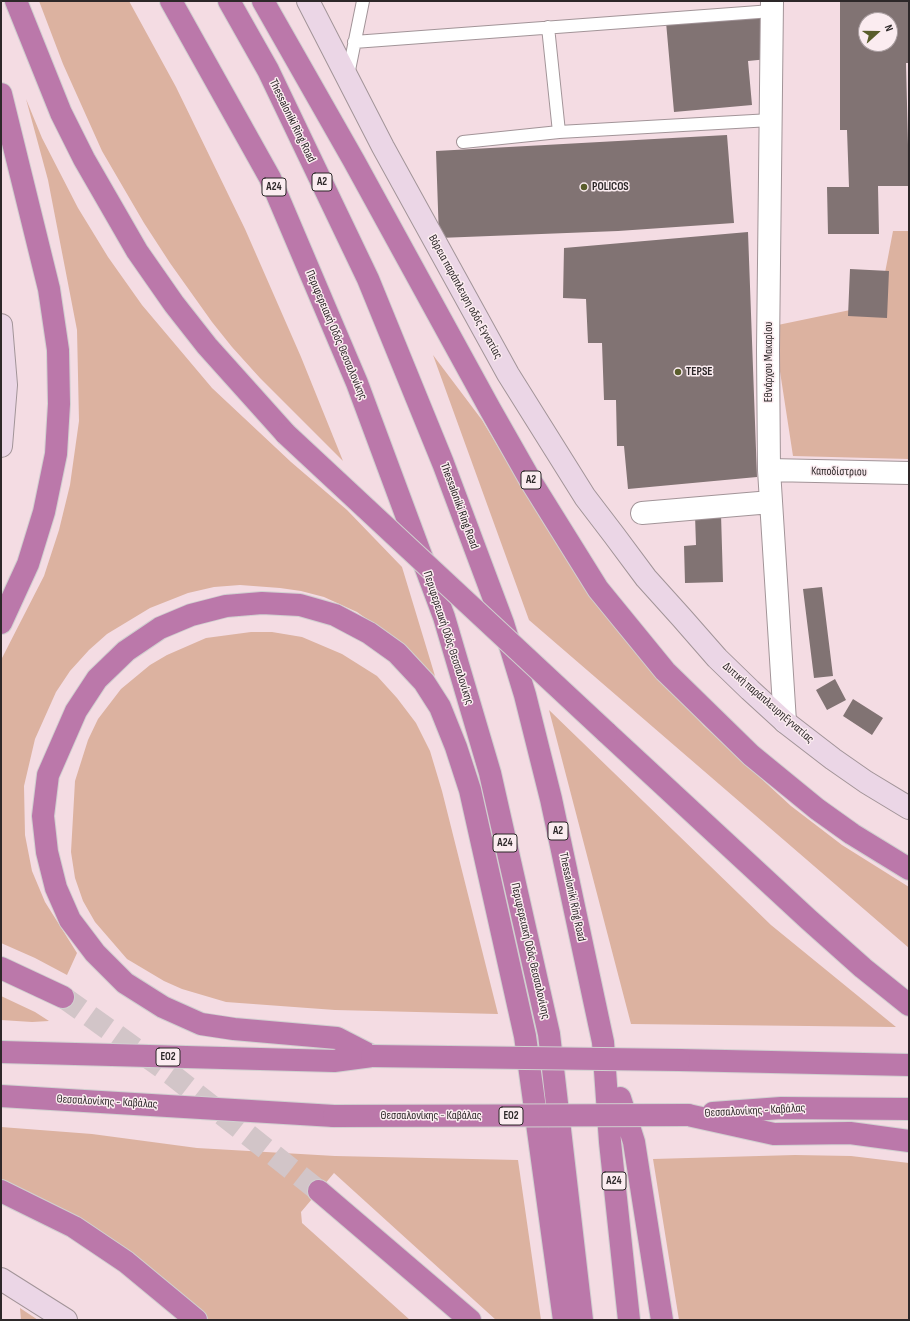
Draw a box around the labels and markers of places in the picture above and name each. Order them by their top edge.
place label: POLICOS [592,180,629,194]
marker: POLICOS [579,182,589,192]
place label: TEPSE [686,365,713,379]
marker: TEPSE [673,367,683,377]

